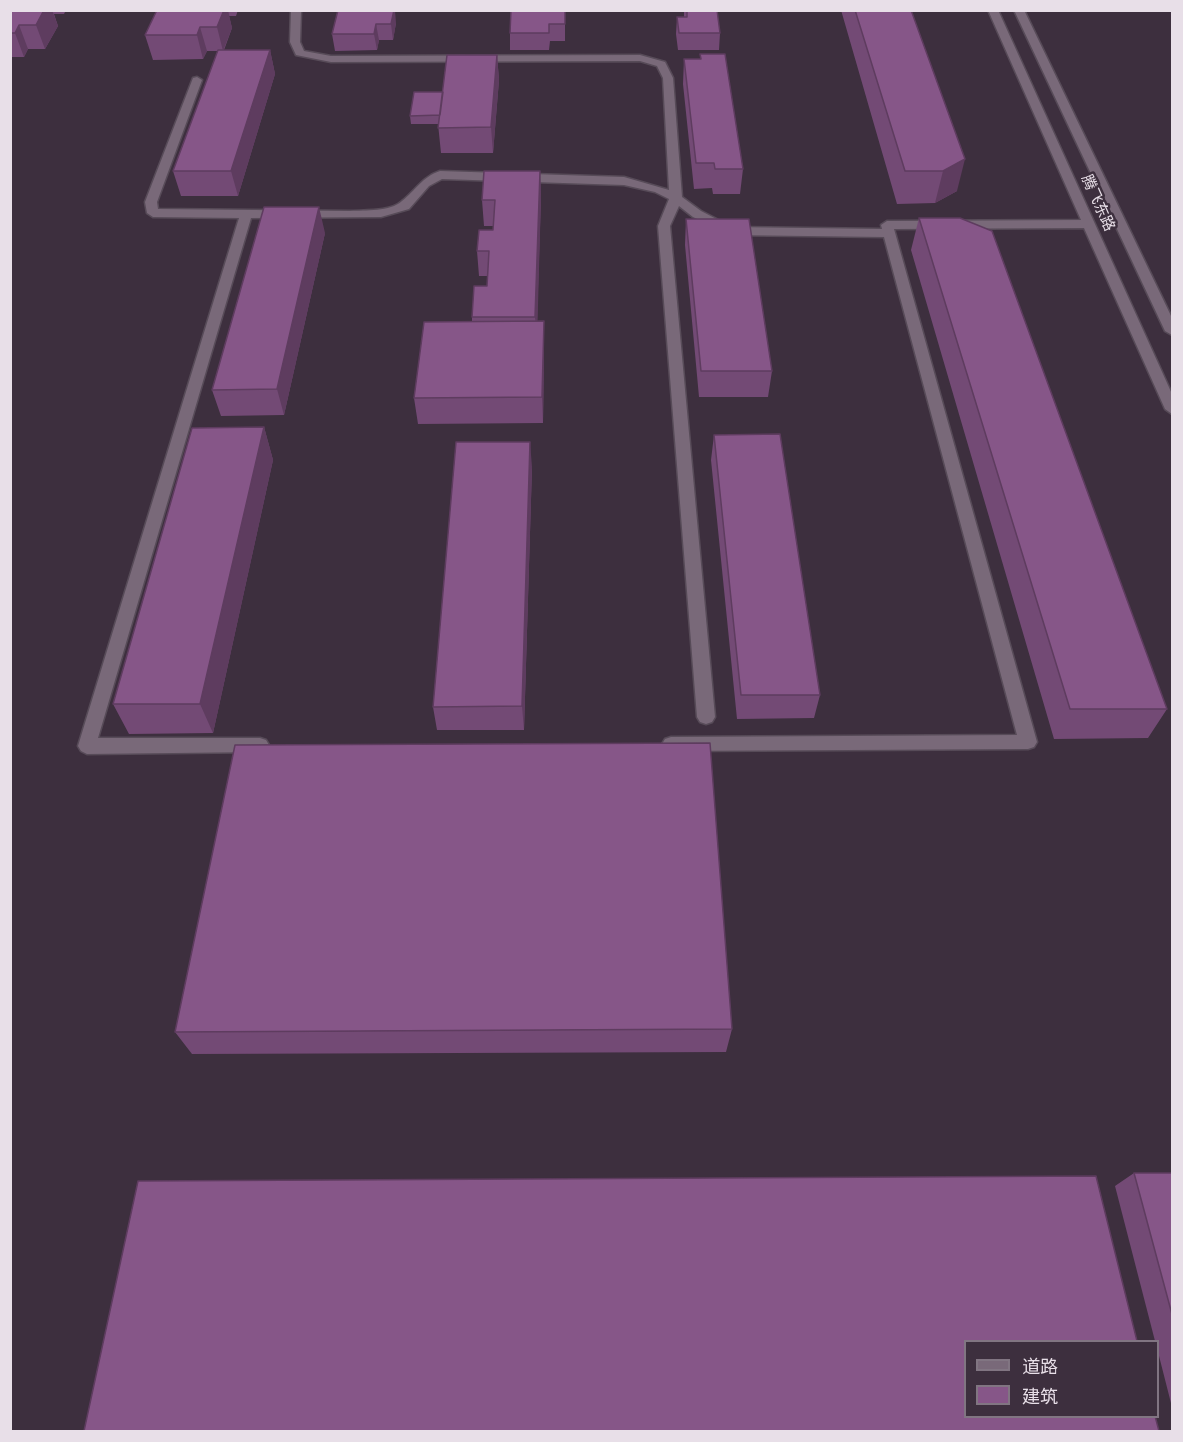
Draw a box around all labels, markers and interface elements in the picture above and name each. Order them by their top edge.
street label: 腾飞东路 [1078,172,1118,234]
legend [964,1340,1159,1418]
text: 道路 [1022,1356,1058,1377]
text: 建筑 [1022,1386,1058,1407]

